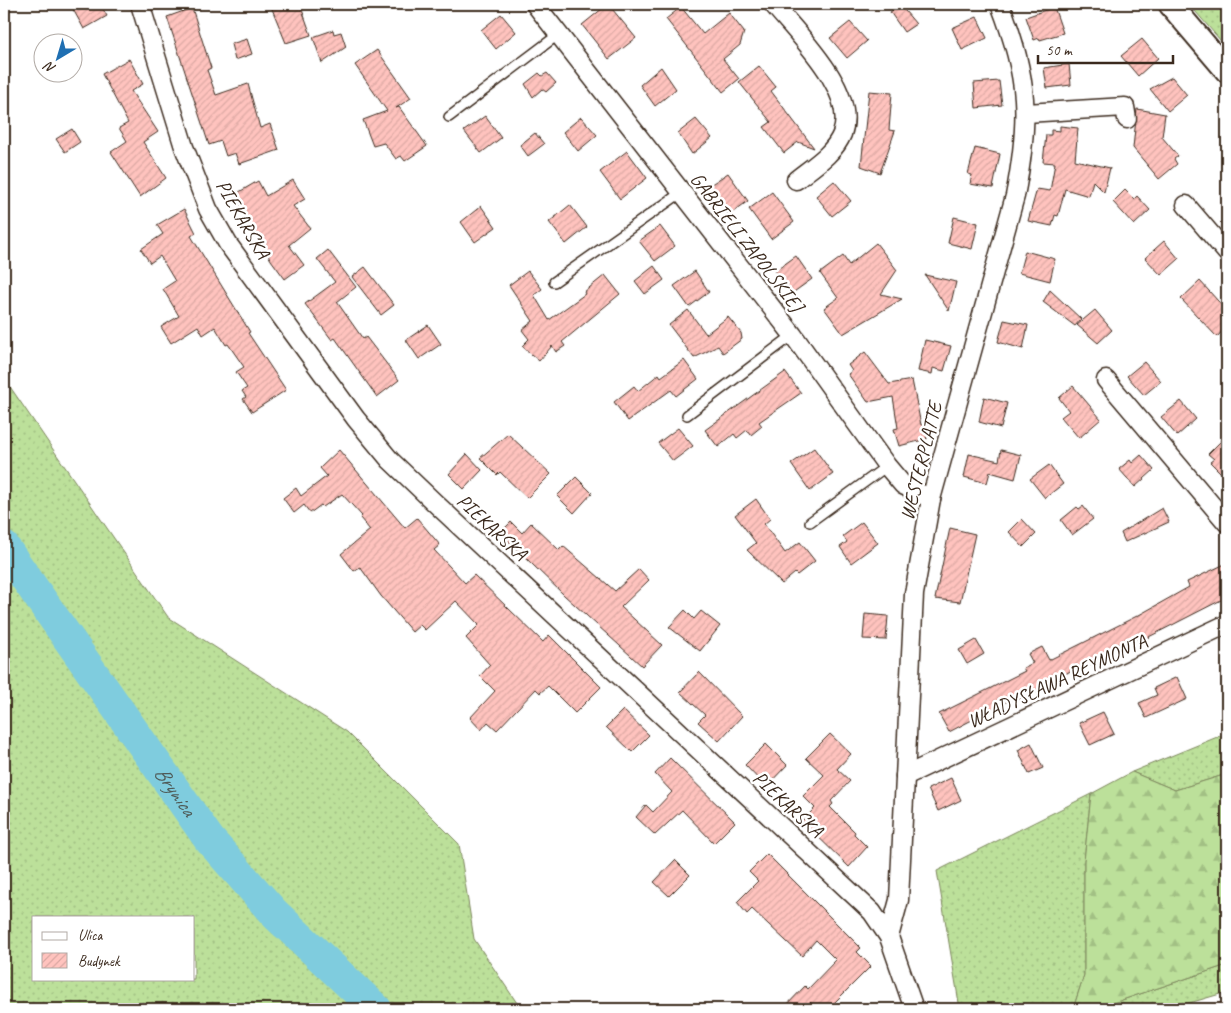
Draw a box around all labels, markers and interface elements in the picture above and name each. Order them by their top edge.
north arrow [32,32,82,82]
scale bar [1038,32,1174,64]
text: 50 m [1046,41,1073,60]
text: N [40,57,59,77]
street label: GABRIELI ZAPOLSKIEJ [685,167,811,319]
street label: PIEKARSKA [210,175,276,264]
street label: WESTERPLATTE [894,397,948,522]
street label: PIEKARSKA [452,488,533,566]
street label: WŁADYSŁAWA REYMONTA [963,628,1152,734]
water label: Brynica [149,761,203,823]
street label: PIEKARSKA [748,765,829,843]
legend [32,916,195,980]
text: Ulica [78,926,103,945]
text: Budynek [78,952,121,971]

